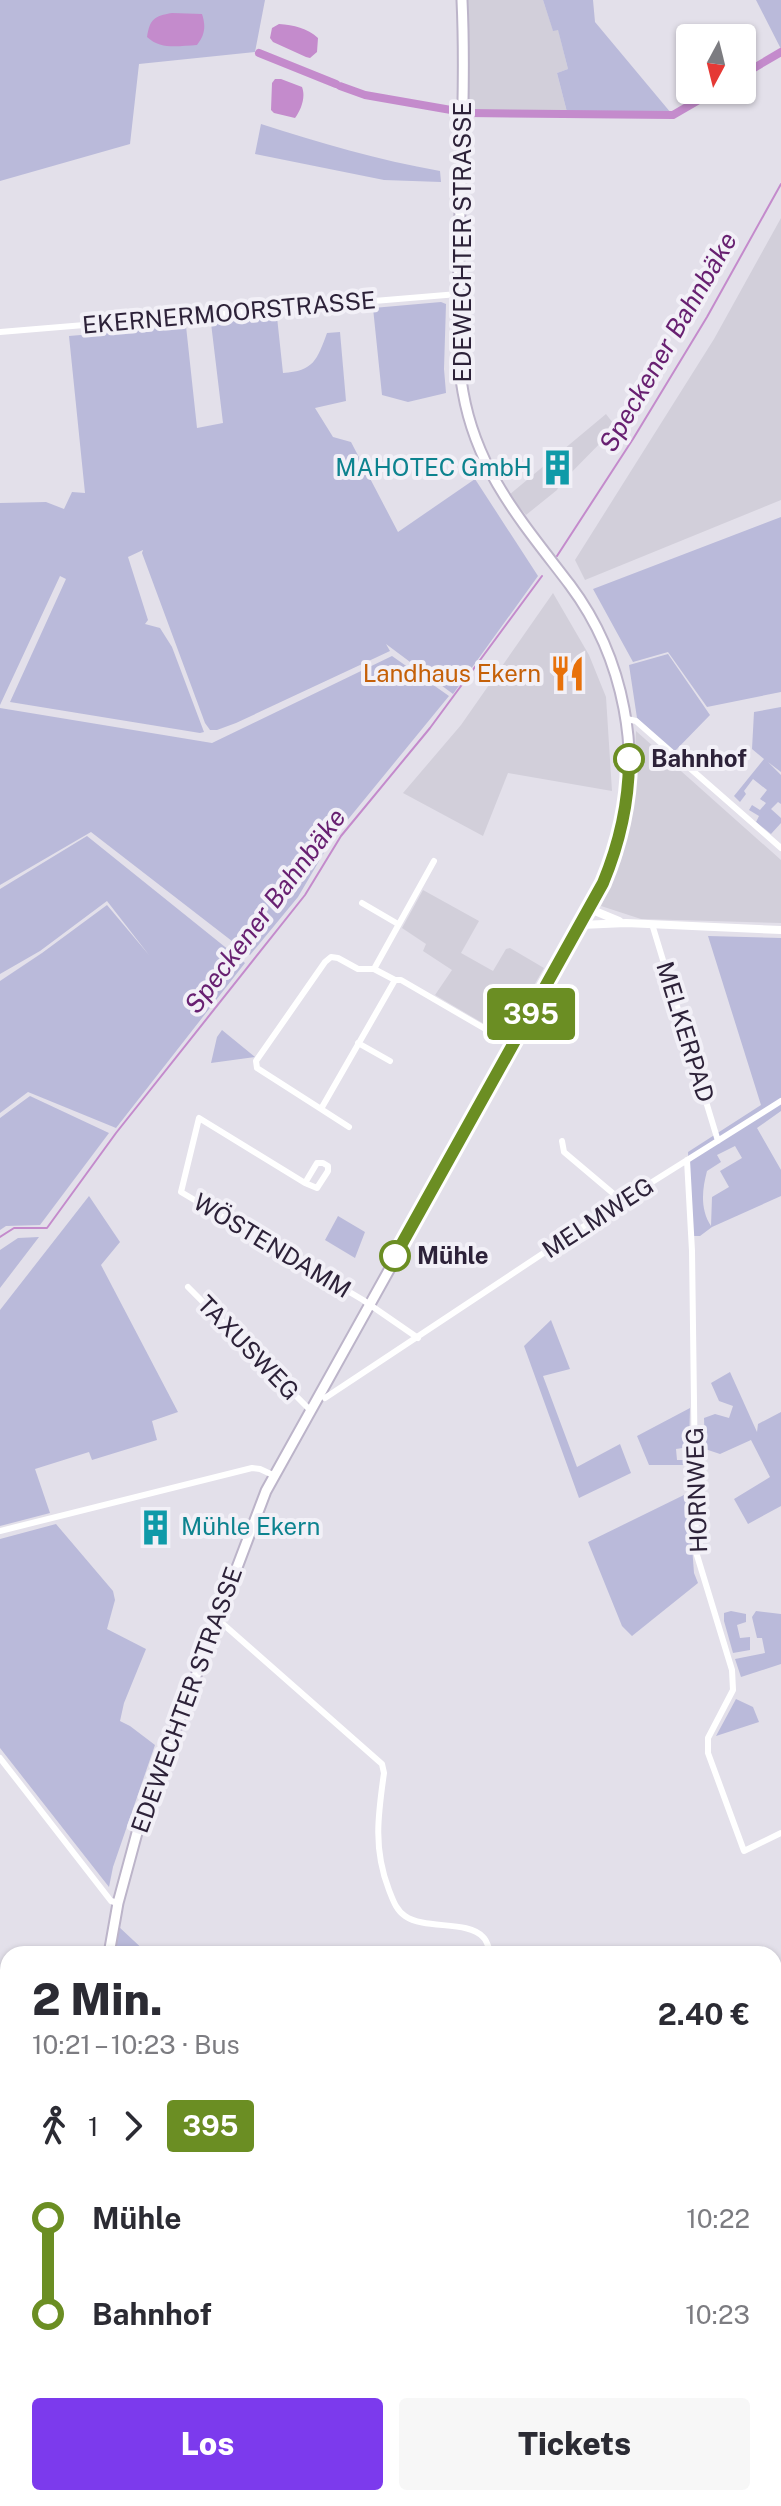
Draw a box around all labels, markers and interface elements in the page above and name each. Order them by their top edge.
north arrow [676,24,756,104]
map controls [676,24,756,104]
street label: EDEWECHTER STRASSE [448,102,476,382]
water label: Speckener Bahnbäke [592,226,743,457]
street label: EKERNERMOORSTRASSE [81,285,377,339]
building icon: MAHOTEC GmbH [539,449,577,487]
place label: MAHOTEC GmbH [335,453,532,481]
restaurant icon: Landhaus Ekern [548,655,586,693]
place label: Landhaus Ekern [363,659,541,687]
marker: Bahnhof [614,744,644,774]
place label: Bahnhof [651,744,747,772]
water label: Speckener Bahnbäke [177,802,352,1019]
street label: MELKERPAD [651,958,721,1105]
line badge: 395 [485,988,577,1040]
text: 395 [503,997,559,1030]
street label: MELMWEG [537,1171,658,1263]
street label: WÖSTENDAMM [189,1186,357,1303]
marker: Mühle [380,1241,410,1271]
place label: Mühle [417,1241,489,1269]
street label: TAXUSWEG [192,1289,305,1405]
street label: HORNWEG [680,1427,712,1553]
building icon: Mühle Ekern [136,1508,174,1546]
place label: Mühle Ekern [181,1512,320,1540]
street label: EDEWECHTER STRASSE [125,1563,247,1836]
text: 2 Min. [32,1973,163,2025]
text: 2.40 € [658,1996,750,2032]
text: 10:21 – 10:23 · Bus [32,2029,240,2060]
icon: walk [32,2104,76,2148]
icon: forward [111,2104,155,2148]
text: 395 [183,2109,238,2142]
text: 1 [88,2111,99,2142]
text: Mühle [92,2200,182,2236]
text: 10:22 [686,2203,750,2234]
text: Bahnhof [92,2296,212,2332]
text: 10:23 [685,2299,750,2330]
button: Los [32,2398,383,2490]
button: Tickets [399,2398,750,2490]

